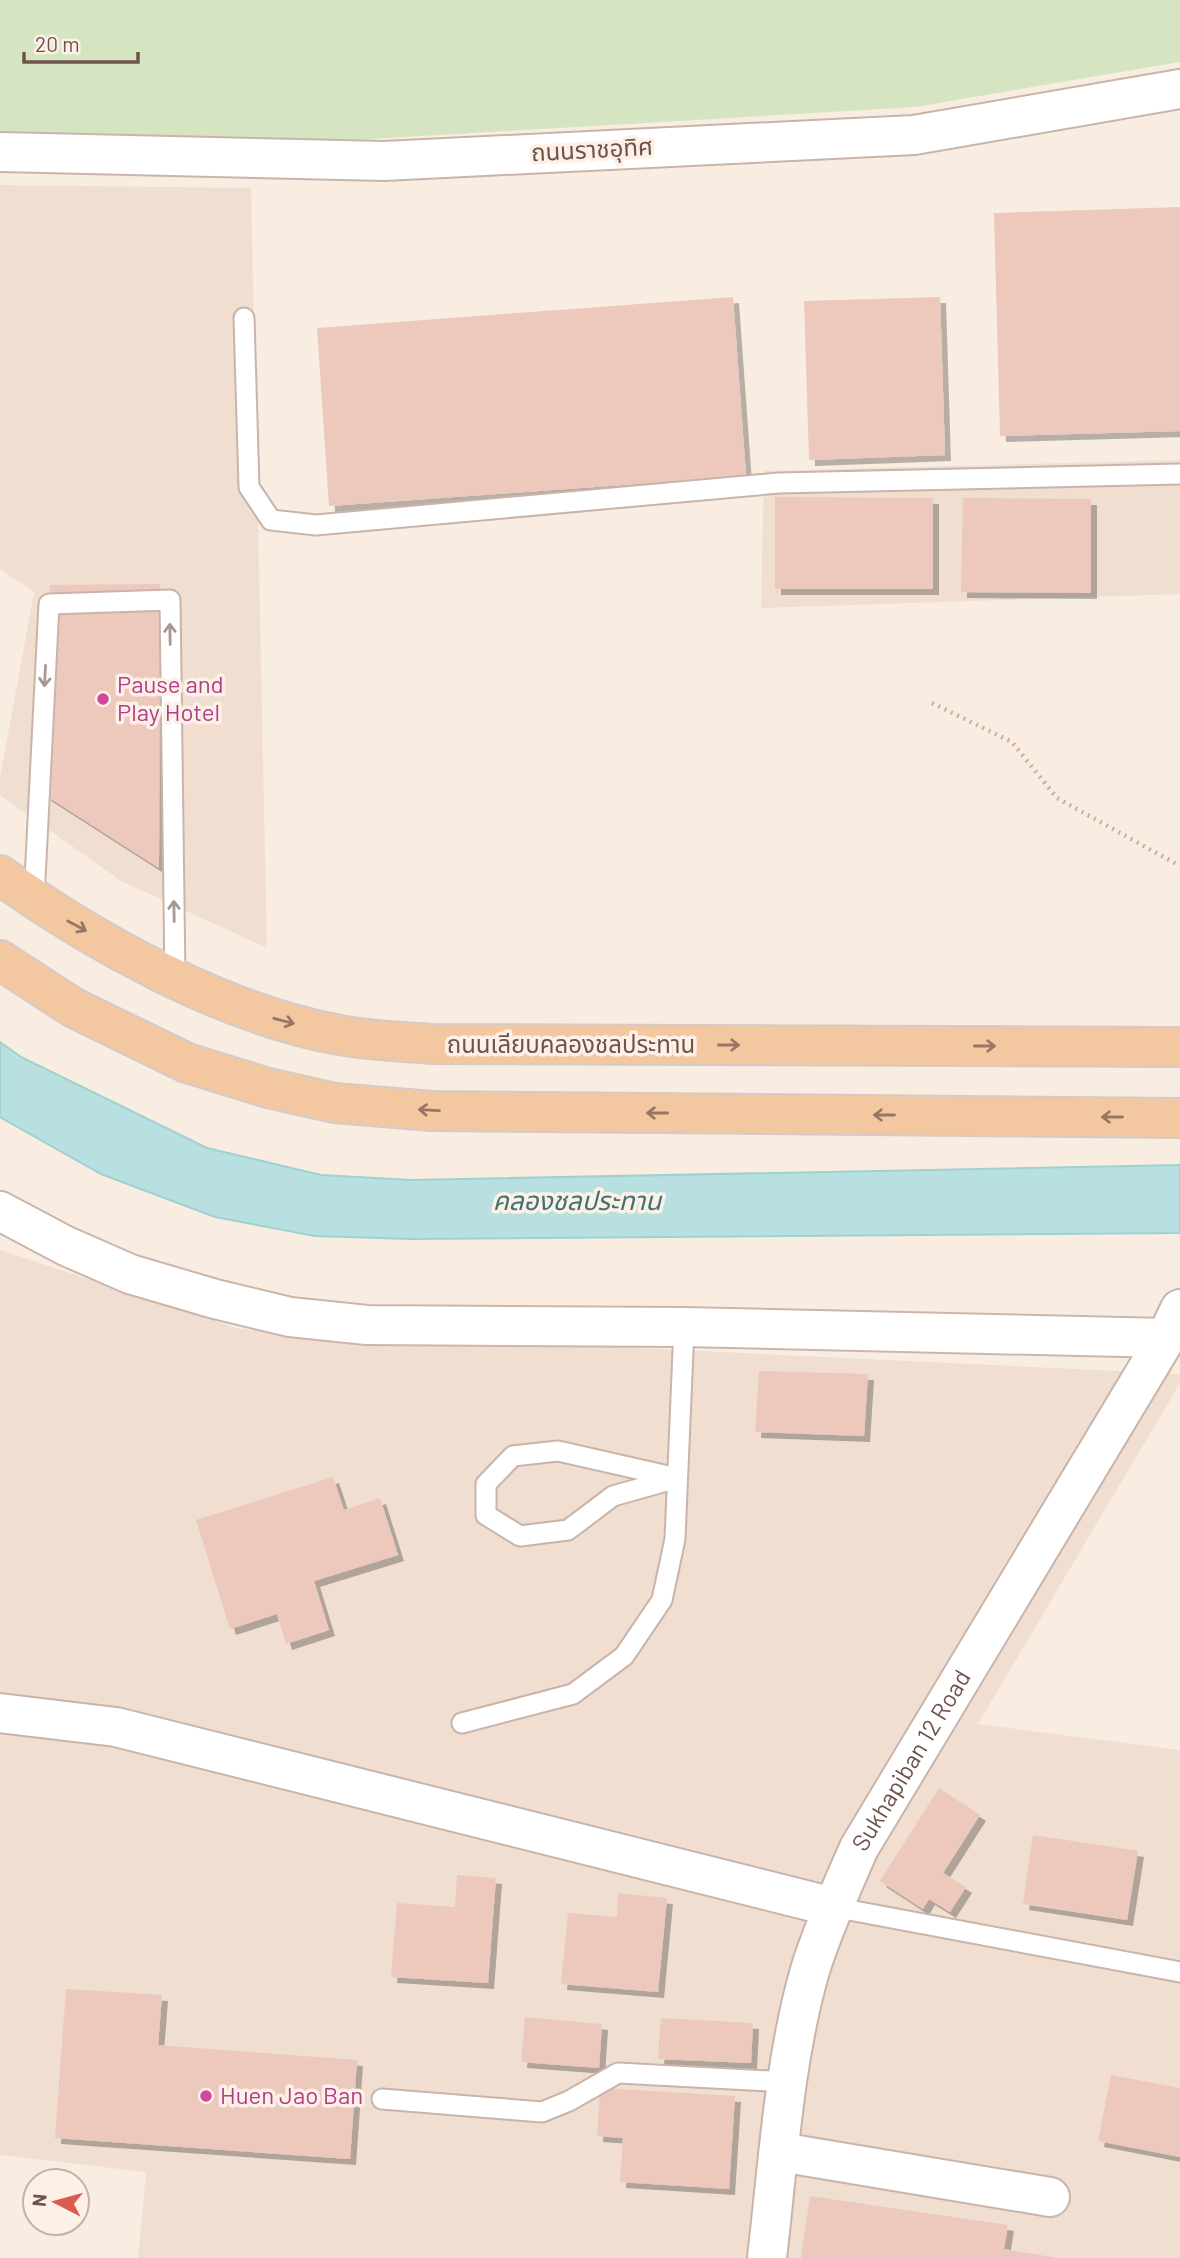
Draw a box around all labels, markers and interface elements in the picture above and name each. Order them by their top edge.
scale bar [24,21,138,65]
text: 20 m [35,31,80,56]
street label: ถนนราชอุทิศ [530,131,654,168]
one-way arrow [164,623,177,646]
one-way arrow [39,664,52,687]
place label: Pause and Play Hotel [117,669,224,726]
marker: Pause and Play Hotel [95,691,111,707]
one-way arrow [167,899,181,922]
one-way arrow [67,919,87,933]
one-way arrow [272,1015,294,1028]
street label: ถนนเลียบคลองชลประทาน [447,1029,695,1058]
one-way arrow [718,1038,741,1052]
one-way arrow [974,1039,997,1053]
one-way arrow [418,1104,441,1117]
one-way arrow [646,1106,669,1120]
one-way arrow [873,1108,896,1122]
one-way arrow [1101,1110,1124,1124]
water label: คลองชลประทาน [493,1184,663,1215]
street label: Sukhapiban 12 Road [845,1664,976,1856]
place label: Huen Jao Ban [220,2080,363,2109]
marker: Huen Jao Ban [198,2088,214,2104]
north arrow [21,2167,91,2237]
text: N [26,2193,51,2208]

